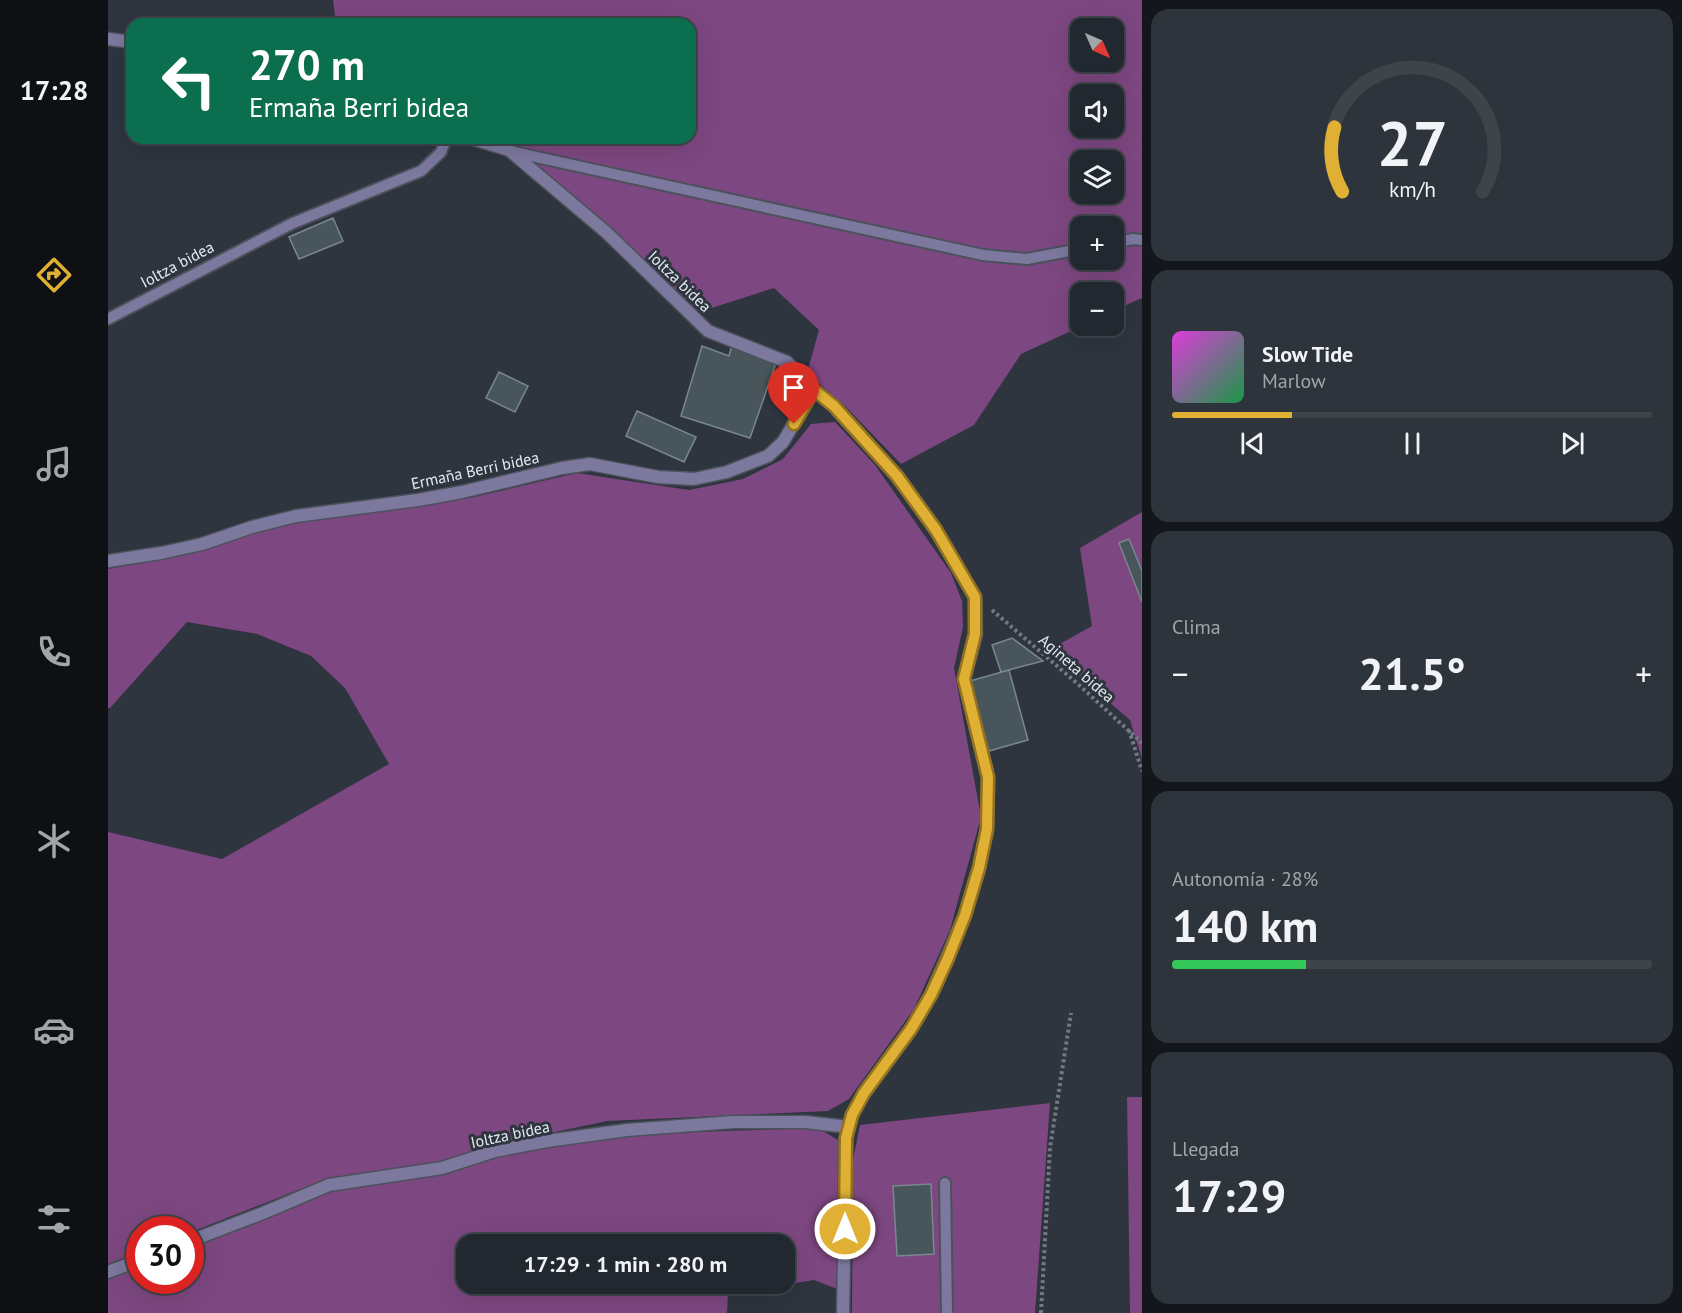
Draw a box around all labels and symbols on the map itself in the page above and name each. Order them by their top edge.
north arrow [1070,18,1124,72]
street label: Ioltza bidea [137,236,217,292]
street label: Ioltza bidea [644,246,716,316]
pin [768,362,819,424]
street label: Ermaña Berri bidea [409,447,541,493]
street label: Agineta bidea [1035,630,1119,706]
street label: Ioltza bidea [469,1116,551,1152]
position arrow [813,1197,877,1261]
speed limit sign: 30 [126,1216,204,1294]

